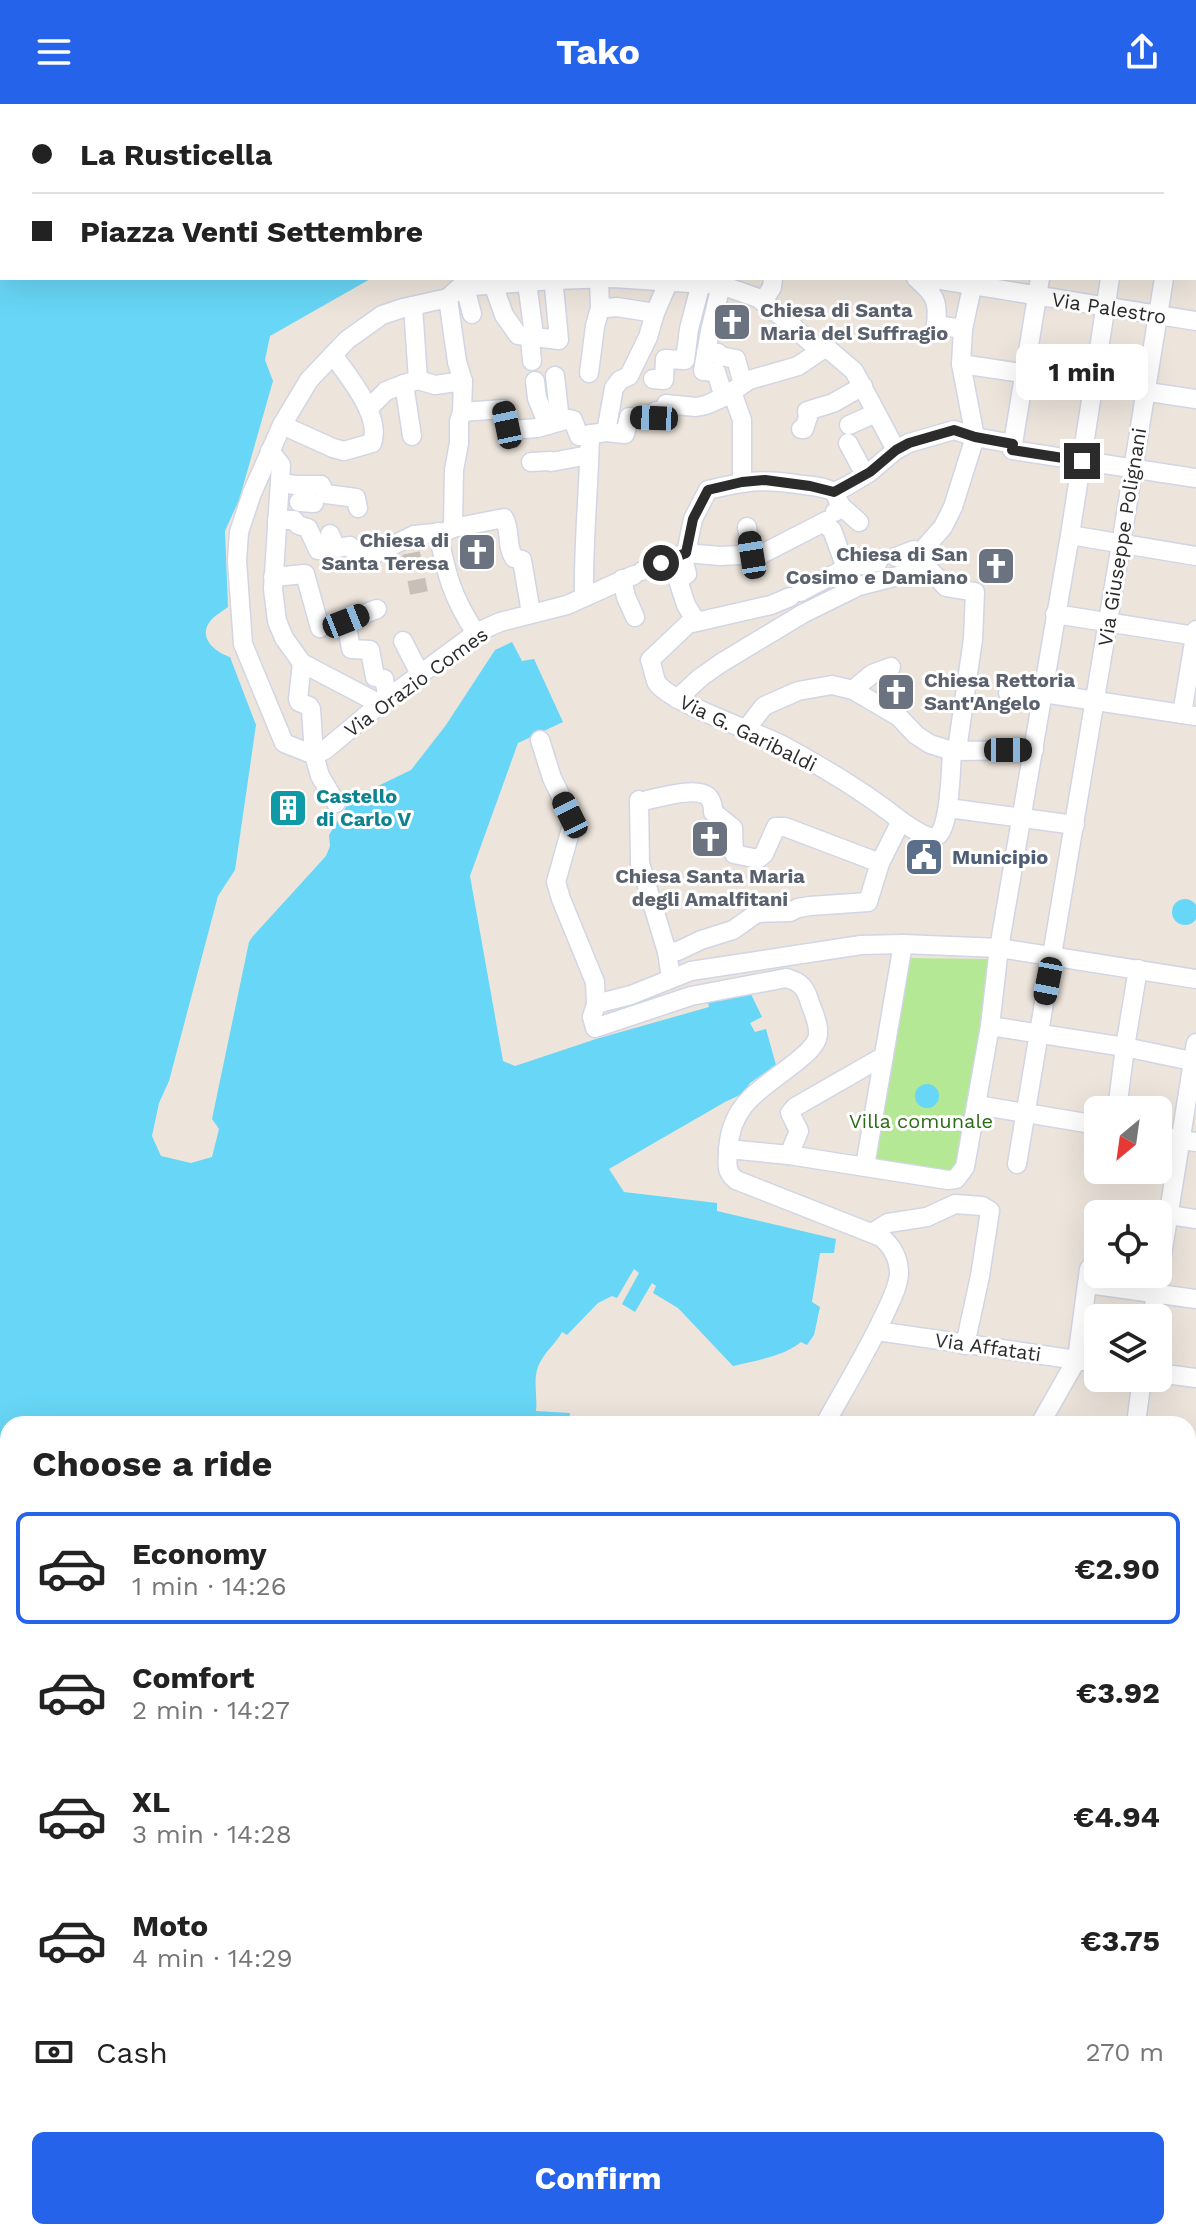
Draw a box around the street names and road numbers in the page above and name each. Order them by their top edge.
street label: Via Palestro [1050,287,1168,329]
street label: Via Giuseppe Polignani [1093,426,1151,648]
street label: Via Orazio Comes [339,622,493,742]
street label: Via G. Garibaldi [675,689,821,777]
street label: Via Affatati [933,1328,1043,1366]

